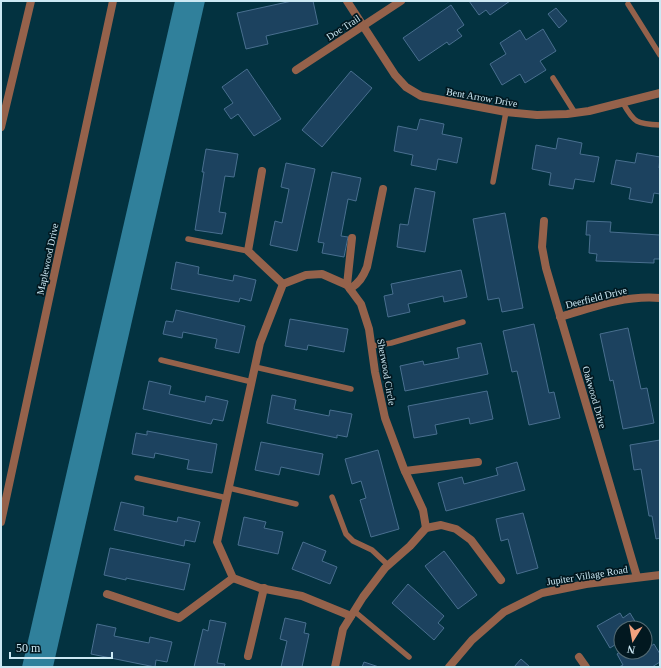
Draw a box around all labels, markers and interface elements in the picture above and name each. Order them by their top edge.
street label: Doe Trail [324,12,362,42]
street label: Bent Arrow Drive [445,86,519,109]
street label: Maplewood Drive [35,222,61,296]
street label: Deerfield Drive [564,284,629,310]
street label: Sherwood Circle [375,338,398,407]
street label: Oakwood Drive [580,365,609,430]
street label: Jupiter Village Road [546,564,628,587]
north arrow [613,620,653,660]
scale bar [10,634,112,660]
text: 50 m [16,641,41,655]
text: N [626,643,636,656]

